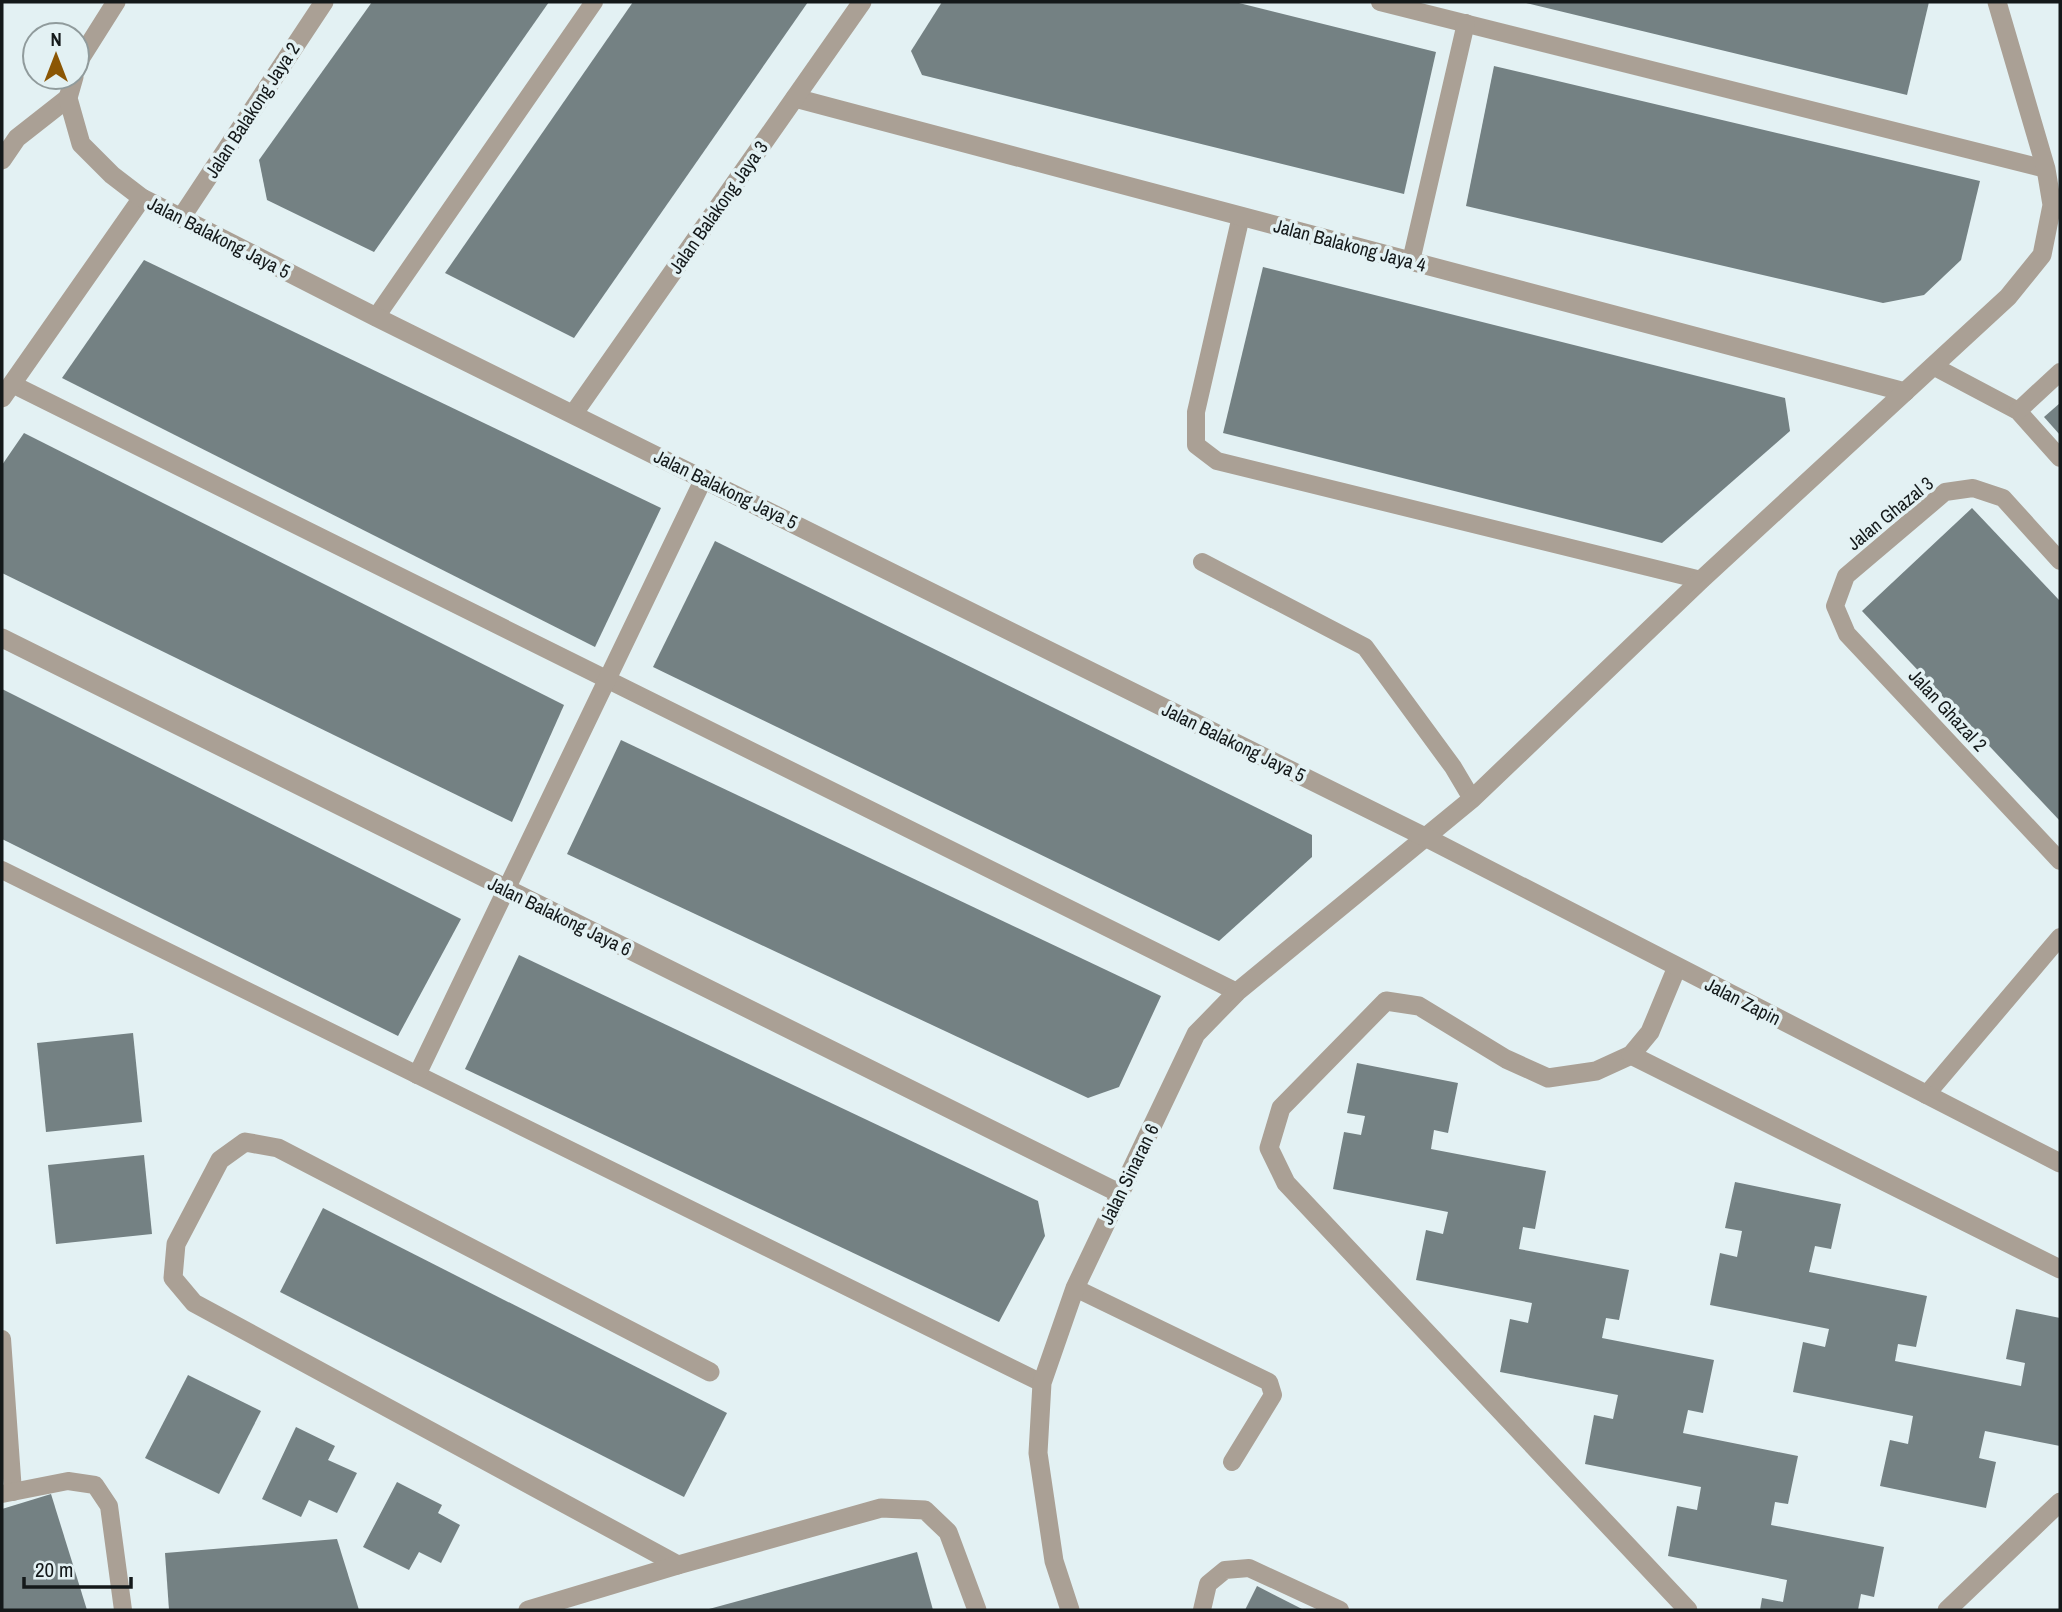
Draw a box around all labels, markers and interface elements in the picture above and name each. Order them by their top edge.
north arrow [21,21,91,91]
text: N [50,26,62,52]
street label: Jalan Balakong Jaya 2 [198,37,306,183]
street label: Jalan Balakong Jaya 3 [662,135,774,279]
street label: Jalan Balakong Jaya 5 [143,190,295,284]
street label: Jalan Balakong Jaya 4 [1271,212,1429,278]
street label: Jalan Balakong Jaya 5 [650,443,802,535]
street label: Jalan Ghazal 3 [1841,470,1939,556]
street label: Jalan Ghazal 2 [1903,663,1993,757]
street label: Jalan Balakong Jaya 5 [1158,696,1310,788]
street label: Jalan Balakong Jaya 6 [484,870,636,962]
street label: Jalan Zapin [1701,971,1785,1031]
street label: Jalan Sinaran 6 [1093,1119,1165,1229]
scale bar [24,1546,131,1590]
text: 20 m [35,1555,73,1584]

